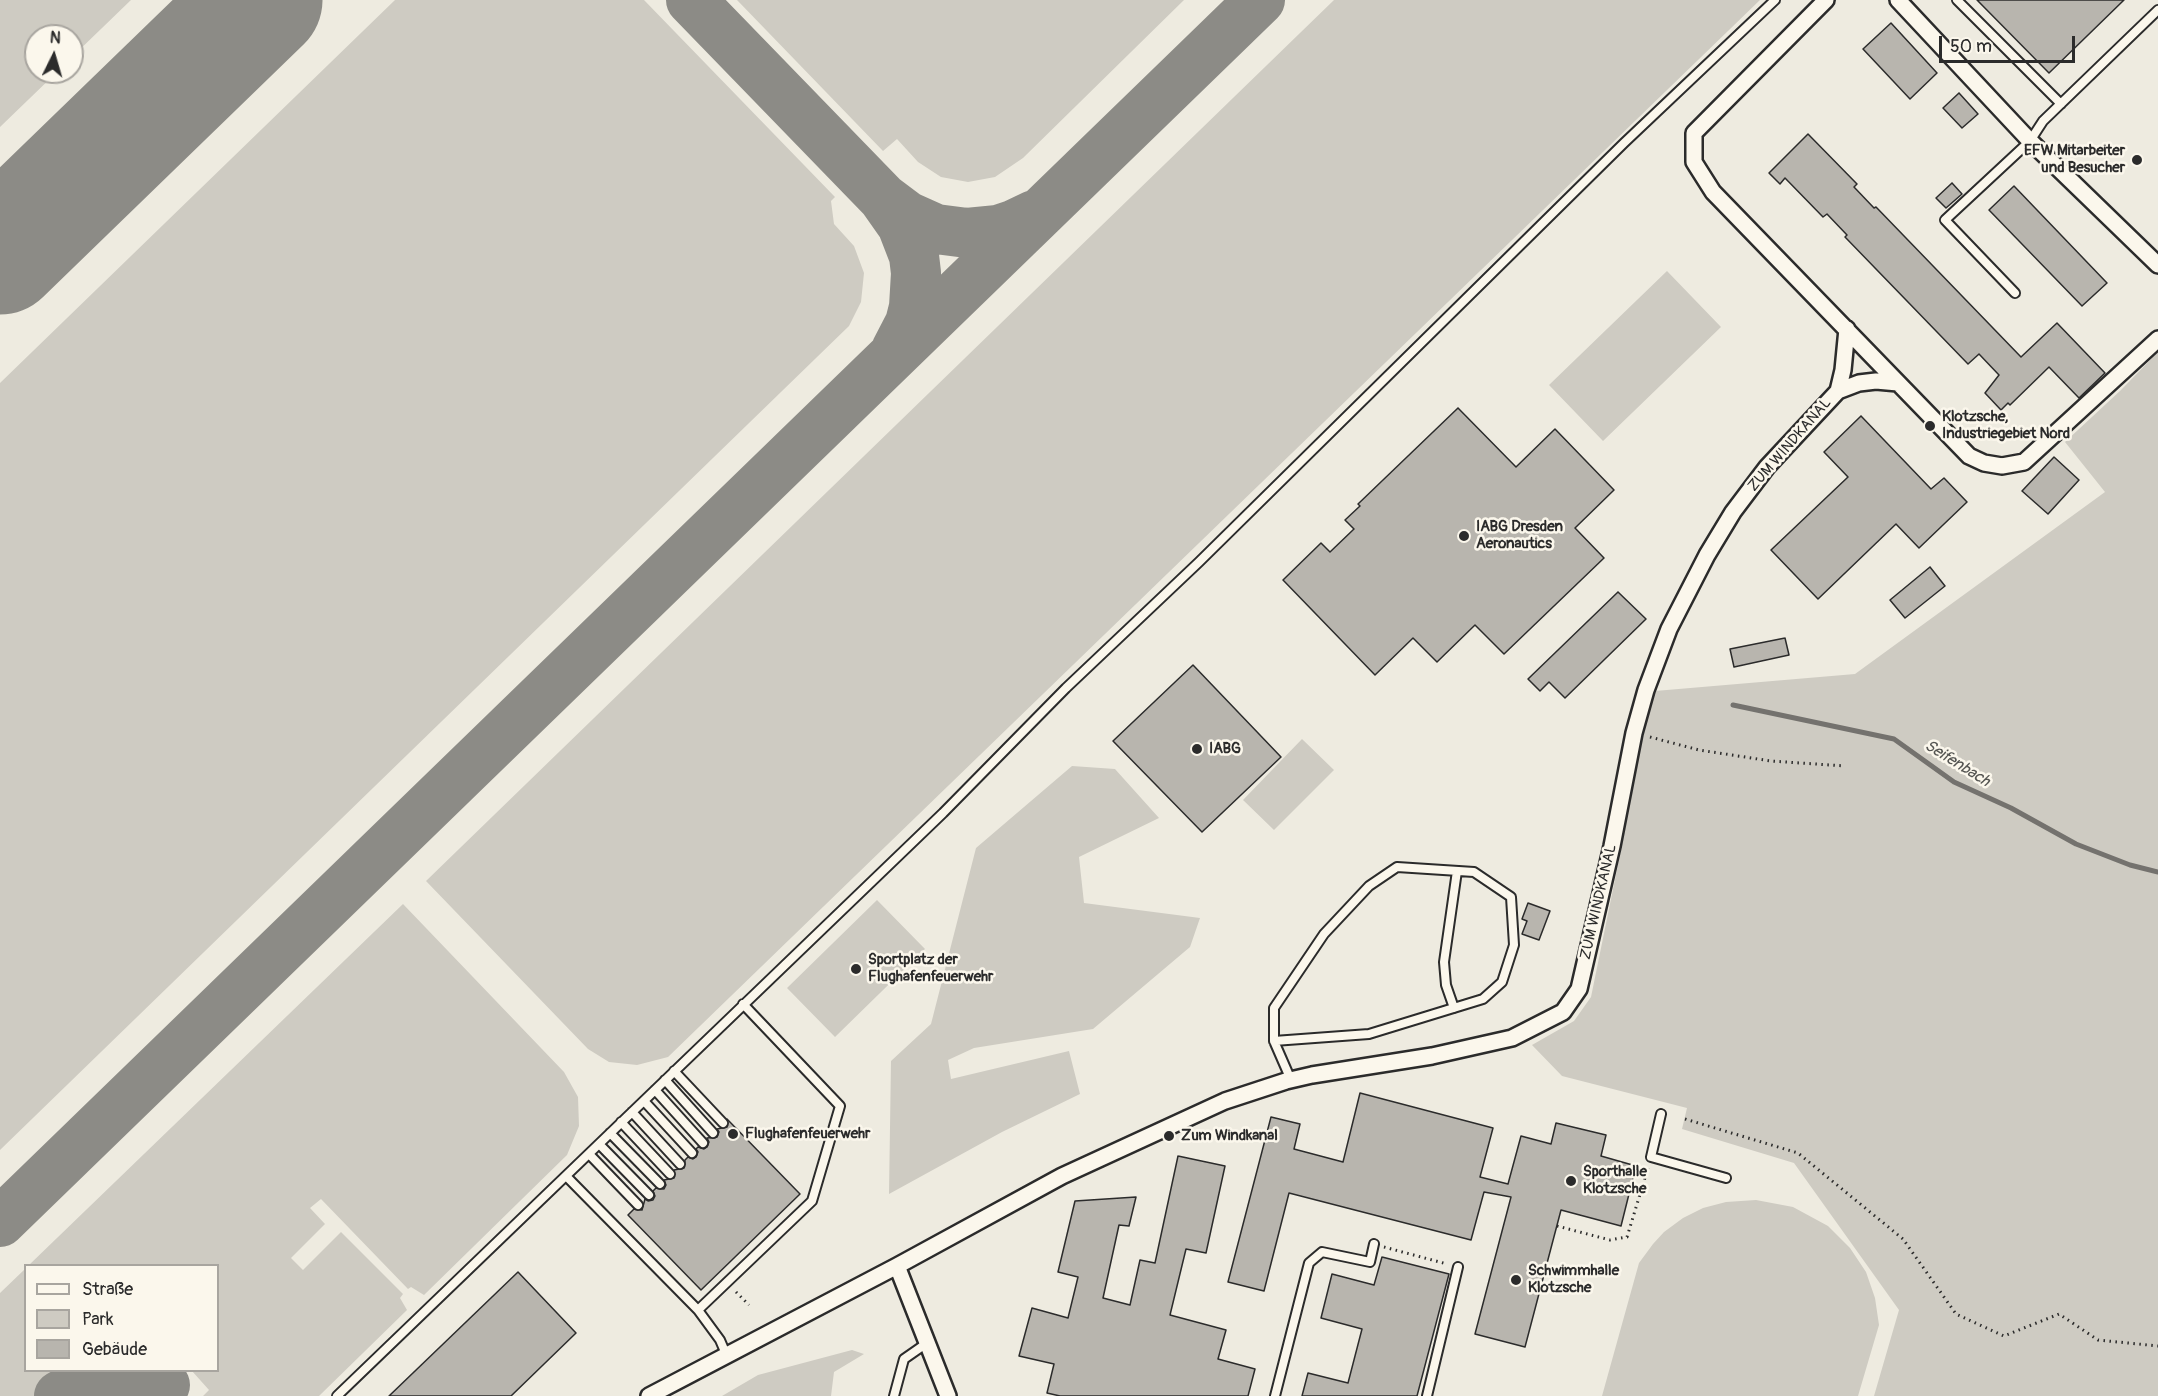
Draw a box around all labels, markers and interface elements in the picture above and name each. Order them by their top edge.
north arrow [24,24,84,84]
scale bar [1942,24,2078,62]
text: N [49,28,62,48]
text: 50 m [1950,35,1992,58]
place label: EFW Mitarbeiter und Besucher [2024,142,2125,177]
marker: EFW Mitarbeiter und Besucher [2130,153,2144,167]
street label: ZUM WINDKANAL [1745,395,1835,495]
place label: Klotzsche, Industriegebiet Nord [1942,408,2070,443]
marker: Klotzsche, Industriegebiet Nord [1923,419,1937,433]
place label: IABG Dresden Aeronautics [1476,518,1563,553]
marker: IABG Dresden Aeronautics [1457,529,1471,543]
water label: Seifenbach [1921,736,1993,792]
place label: IABG [1209,740,1241,758]
marker: IABG [1190,742,1204,756]
street label: ZUM WINDKANAL [1577,843,1621,961]
place label: Sportplatz der Flughafenfeuerwehr [868,951,993,986]
marker: Sportplatz der Flughafenfeuerwehr [849,962,863,976]
place label: Flughafenfeuerwehr [745,1125,870,1143]
marker: Flughafenfeuerwehr [726,1127,740,1141]
place label: Zum Windkanal [1181,1127,1278,1145]
marker: Zum Windkanal [1162,1129,1176,1143]
place label: Sporthalle Klotzsche [1583,1163,1647,1198]
marker: Sporthalle Klotzsche [1564,1174,1578,1188]
place label: Schwimmhalle Klotzsche [1528,1262,1619,1297]
legend [24,1264,219,1372]
marker: Schwimmhalle Klotzsche [1509,1273,1523,1287]
text: Straße [82,1278,133,1301]
text: Park [82,1308,114,1331]
text: Gebäude [82,1338,147,1361]

